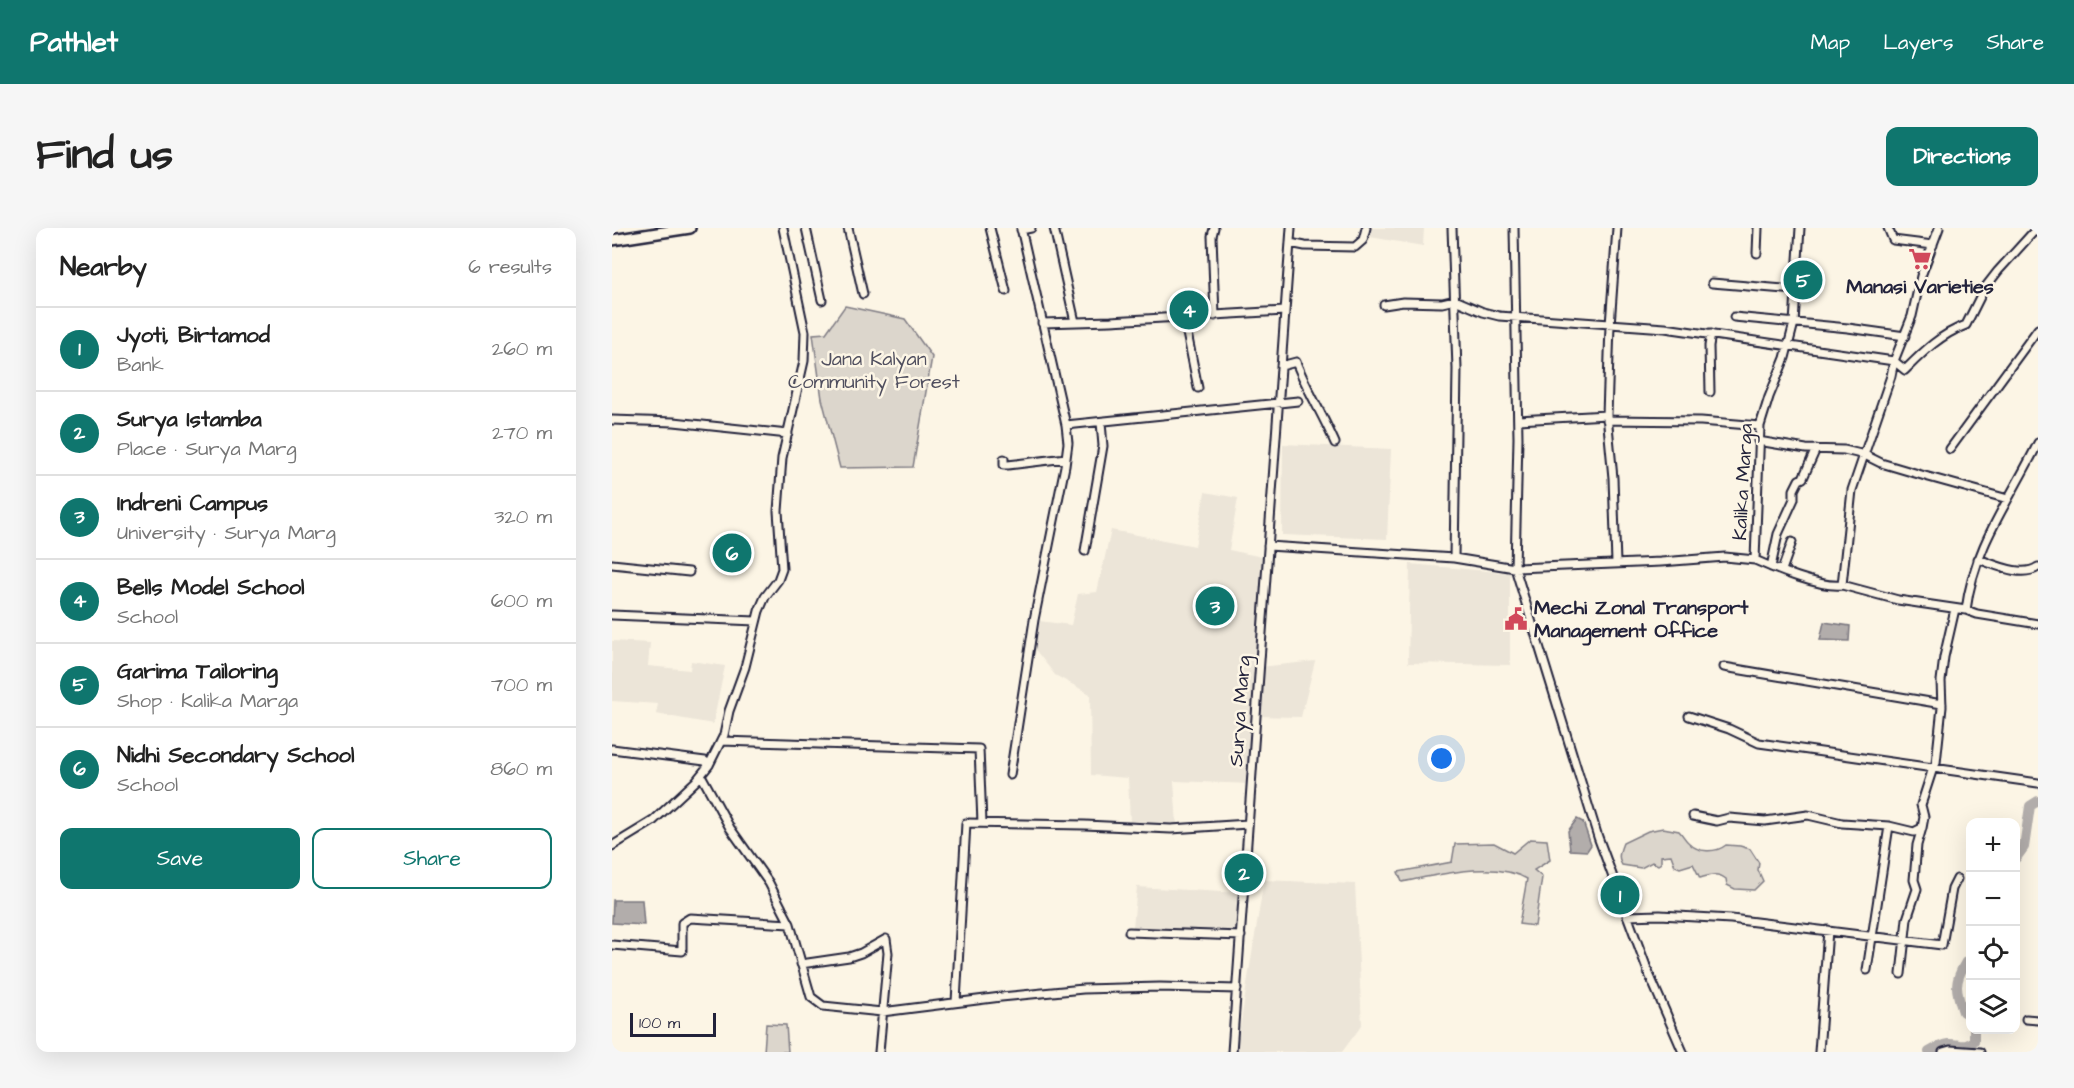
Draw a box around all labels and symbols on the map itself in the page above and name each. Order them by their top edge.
supermarket icon: Manasi Varieties [1907,246,1933,272]
pin: 5 [1784,257,1822,302]
place label: Manasi Varieties [1846,273,1994,301]
pin: 4 [1170,288,1208,332]
park label: Jana Kalyan Community Forest [788,345,960,397]
street label: Kalika Marga [1726,423,1761,541]
pin: 6 [712,530,752,576]
pin: 3 [1196,584,1234,628]
place label: Mechi Zonal Transport Management Office [1534,594,1749,646]
public building icon: Mechi Zonal Transport Management Office [1503,606,1529,632]
street label: Surya Marg [1222,655,1259,768]
your location [1427,744,1456,773]
pin: 2 [1224,850,1264,896]
pin: 1 [1600,872,1640,918]
scale bar [630,1010,716,1038]

